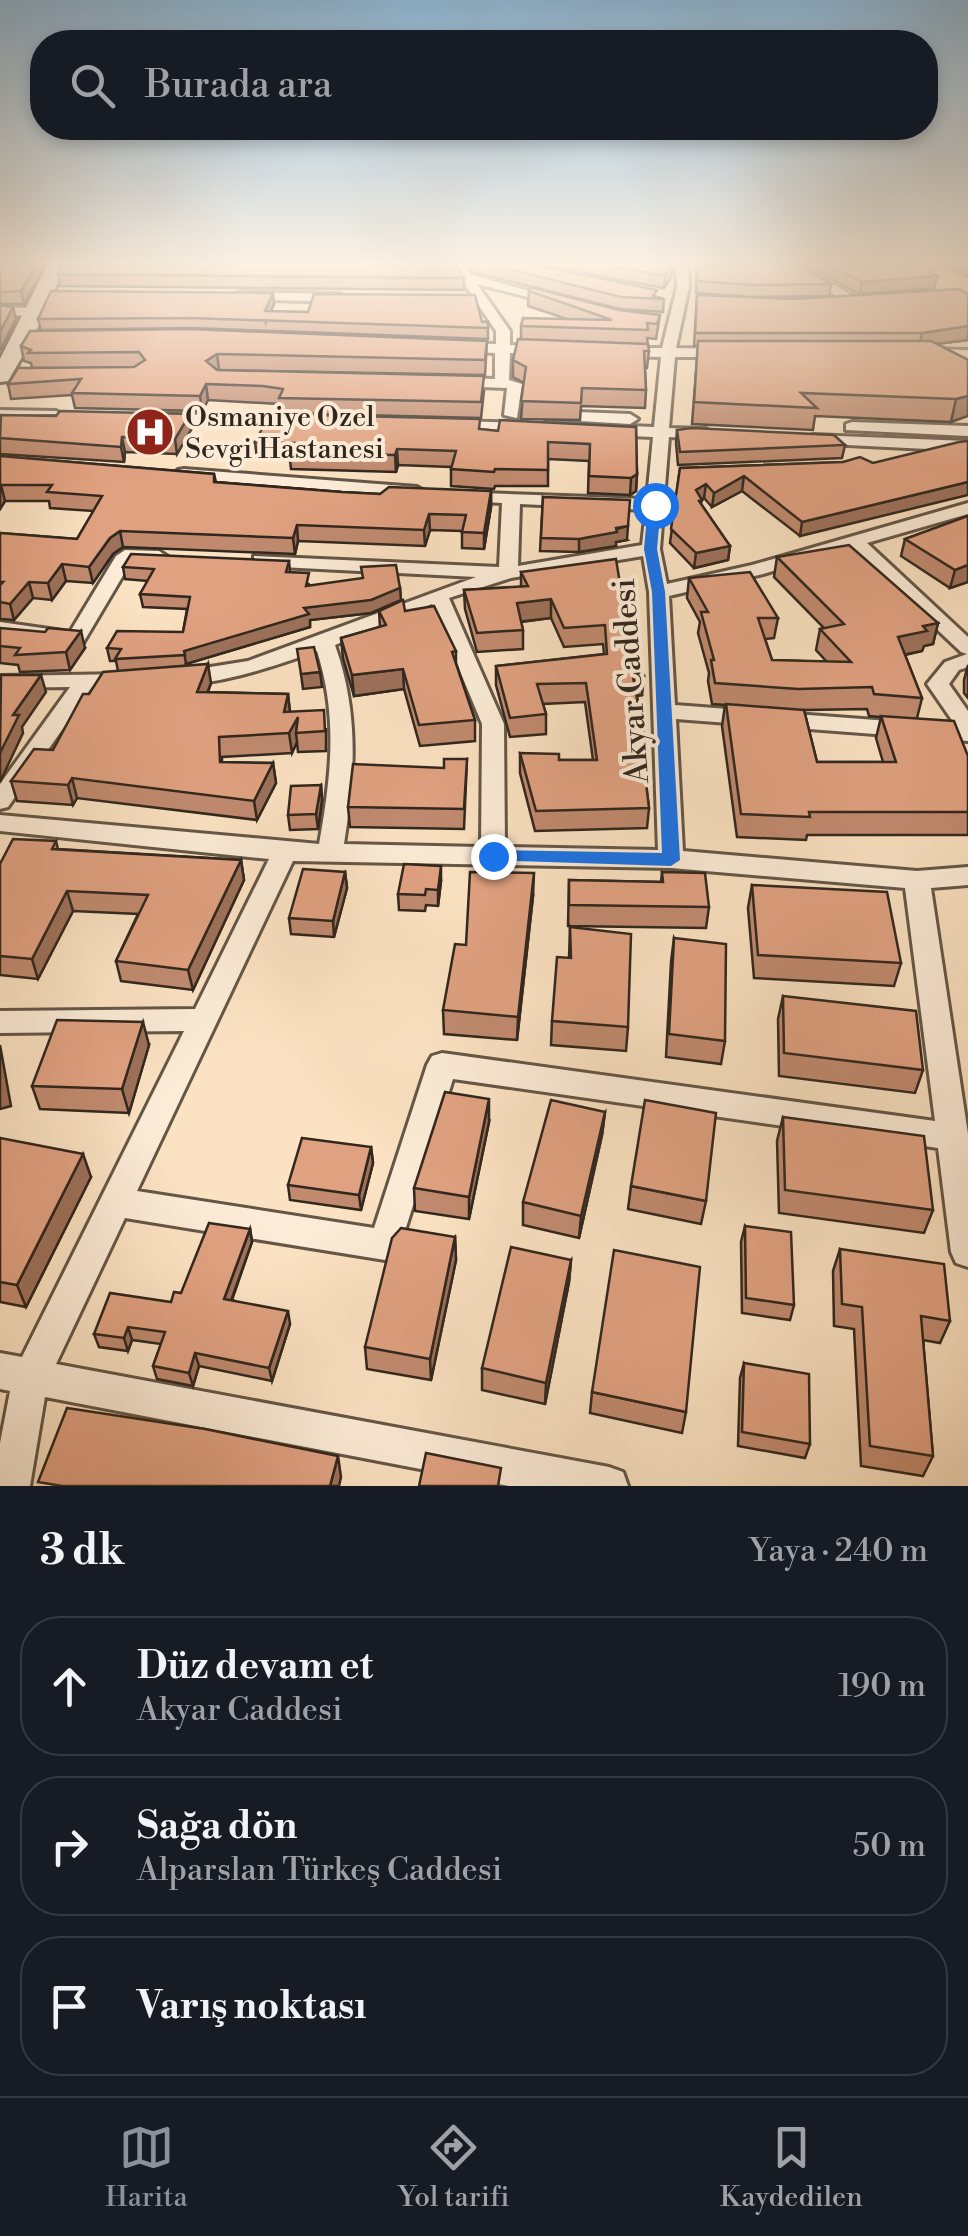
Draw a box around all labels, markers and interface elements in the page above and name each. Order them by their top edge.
search box [30,30,938,140]
icon: search [65,58,120,113]
text: Burada ara [145,62,332,109]
place label: Osmaniye Ozel Sevgi Hastanesi [185,400,384,467]
hospital icon: Osmaniye Ozel Sevgi Hastanesi [124,406,176,458]
route start [633,483,679,529]
street label: Akyar Caddesi [604,577,658,786]
route end [471,834,517,880]
text: 3 dk [40,1525,124,1578]
text: Yaya · 240 m [749,1531,928,1571]
text: Düz devam et [137,1643,373,1690]
icon: ahead [42,1659,97,1714]
text: 190 m [838,1666,926,1706]
text: Akyar Caddesi [137,1690,343,1730]
text: Sağa dön [137,1803,297,1850]
icon: right [42,1819,97,1874]
text: 50 m [853,1826,926,1866]
text: Alparslan Türkeş Caddesi [137,1850,502,1890]
icon: arrive [42,1979,97,2034]
text: Varış noktası [137,1983,366,2030]
tab: Harita [105,2120,188,2215]
tab: Yol tarifi [398,2120,509,2215]
tab: Kaydedilen [720,2120,863,2215]

